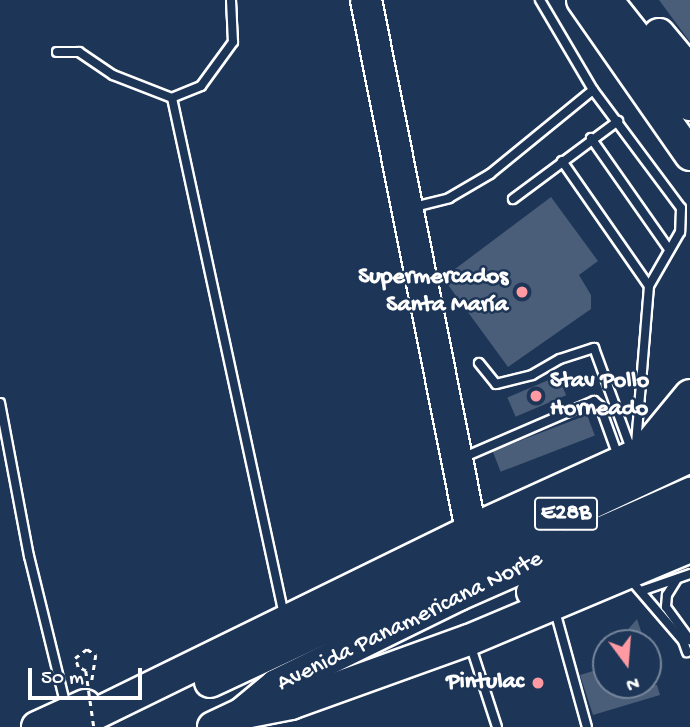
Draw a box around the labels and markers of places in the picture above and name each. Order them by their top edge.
place label: Supermercados Santa María [358,264,508,320]
marker: Supermercados Santa María [514,284,530,300]
place label: Stav Pollo Horneado [550,368,649,424]
marker: Stav Pollo Horneado [528,388,544,404]
place label: Pintulac [446,669,524,697]
marker: Pintulac [530,675,546,691]

